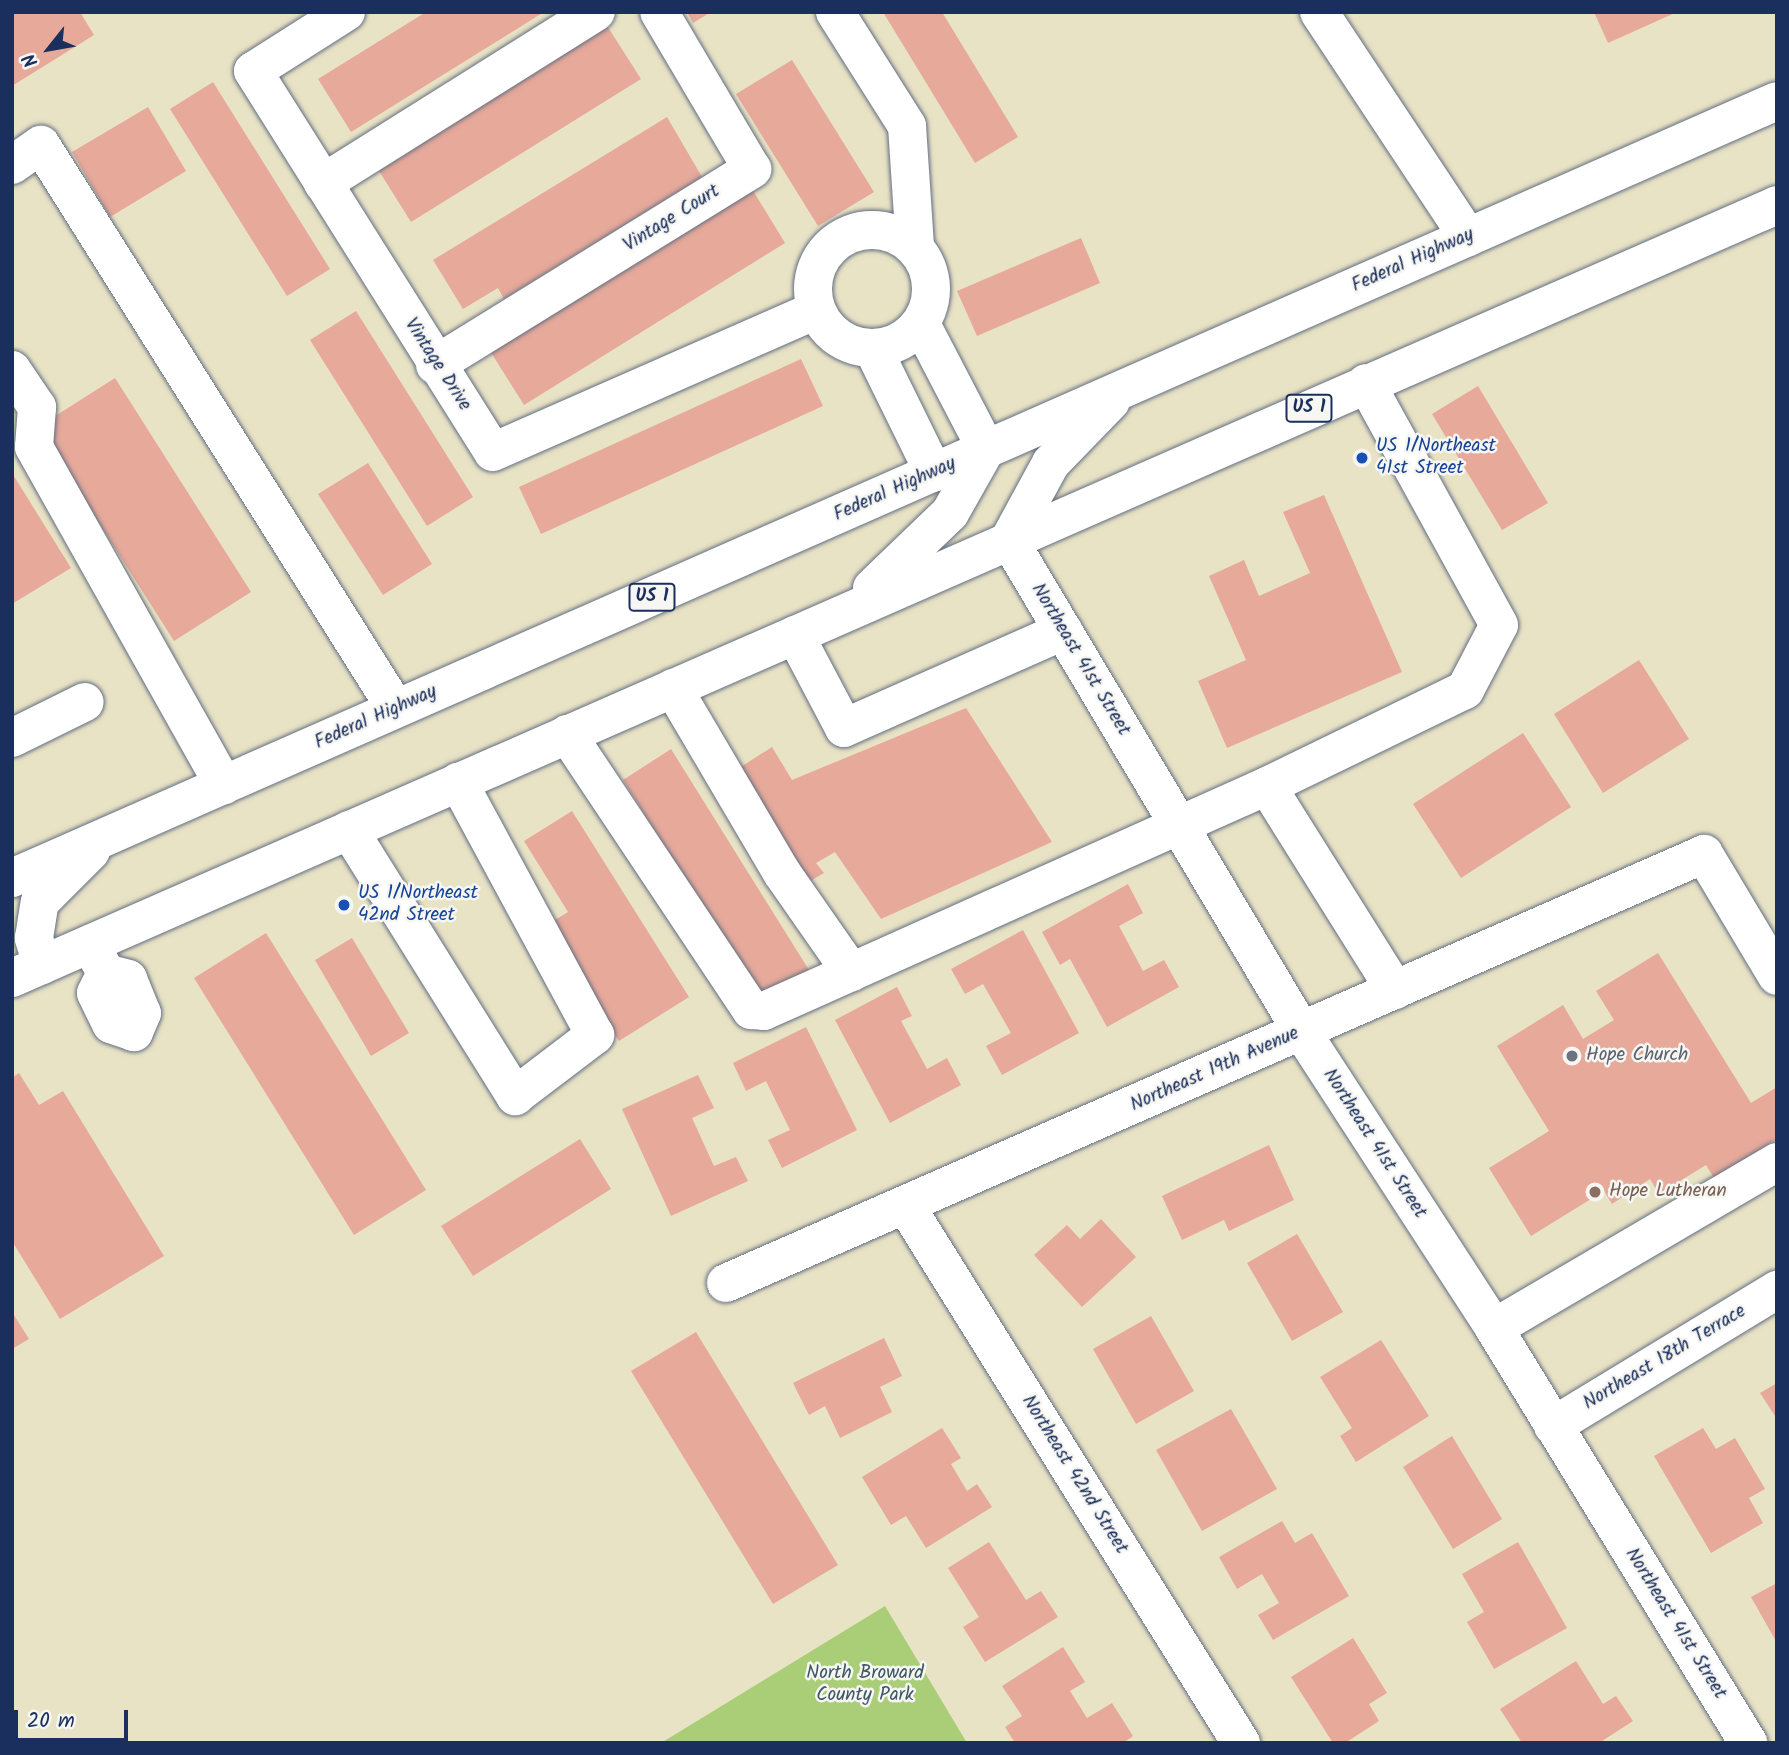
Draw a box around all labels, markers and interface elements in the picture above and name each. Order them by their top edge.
north arrow [14,14,84,84]
text: N [15,47,47,73]
street label: Vintage Court [620,180,724,258]
street label: Federal Highway [1348,224,1478,298]
street label: Vintage Drive [399,314,475,416]
road number: US 1 [1284,394,1334,422]
place label: US 1/Northeast 41st Street [1376,436,1496,480]
marker: US 1/Northeast 41st Street [1354,450,1370,466]
street label: Federal Highway [830,453,960,527]
street label: Northeast 41st Street [1026,580,1134,740]
road number: US 1 [628,582,676,612]
street label: Federal Highway [311,681,441,755]
place label: US 1/Northeast 42nd Street [358,883,478,927]
marker: US 1/Northeast 42nd Street [336,897,352,913]
street label: Northeast 19th Avenue [1127,1023,1303,1117]
place label: Hope Church [1586,1045,1688,1067]
marker: Hope Church [1564,1048,1580,1064]
street label: Northeast 41st Street [1317,1065,1431,1223]
place label: Hope Lutheran [1609,1181,1727,1203]
marker: Hope Lutheran [1587,1184,1603,1200]
street label: Northeast 18th Terrace [1580,1300,1750,1416]
street label: Northeast 42nd Street [1016,1391,1132,1559]
street label: Northeast 41st Street [1619,1544,1731,1704]
park label: North Broward County Park [806,1663,924,1707]
scale bar [18,1696,131,1740]
text: 20 m [27,1705,75,1738]

